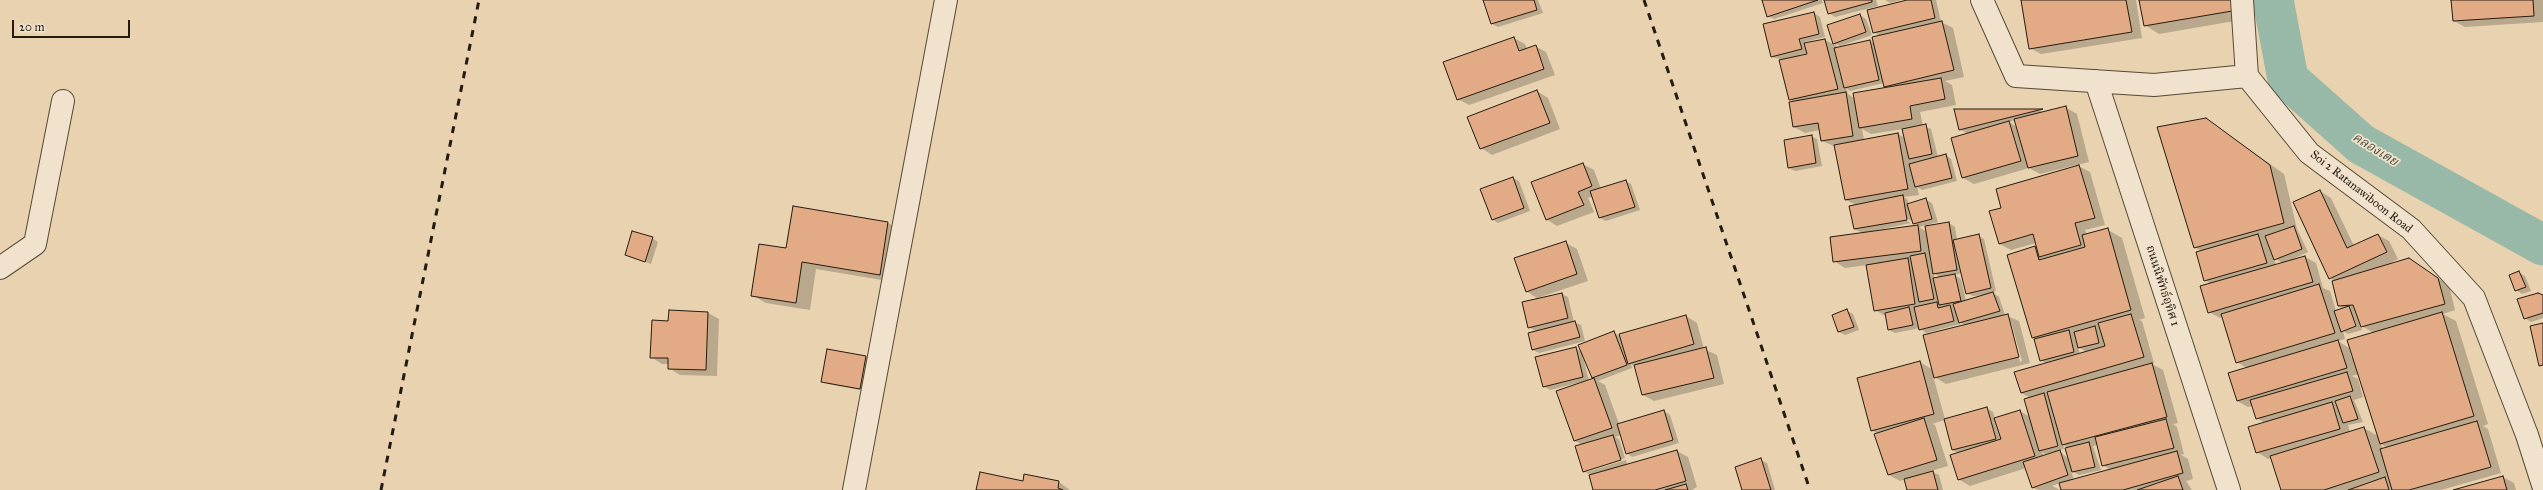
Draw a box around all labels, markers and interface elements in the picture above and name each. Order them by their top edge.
scale bar [14,12,132,38]
text: 20 m [19,20,45,34]
water label: คลองเตย [2349,130,2401,170]
street label: Soi 2 Ratanawiboon Road [2307,148,2415,236]
street label: ถนนนิพัทธ์อุทิศ 1 [2142,244,2182,328]

